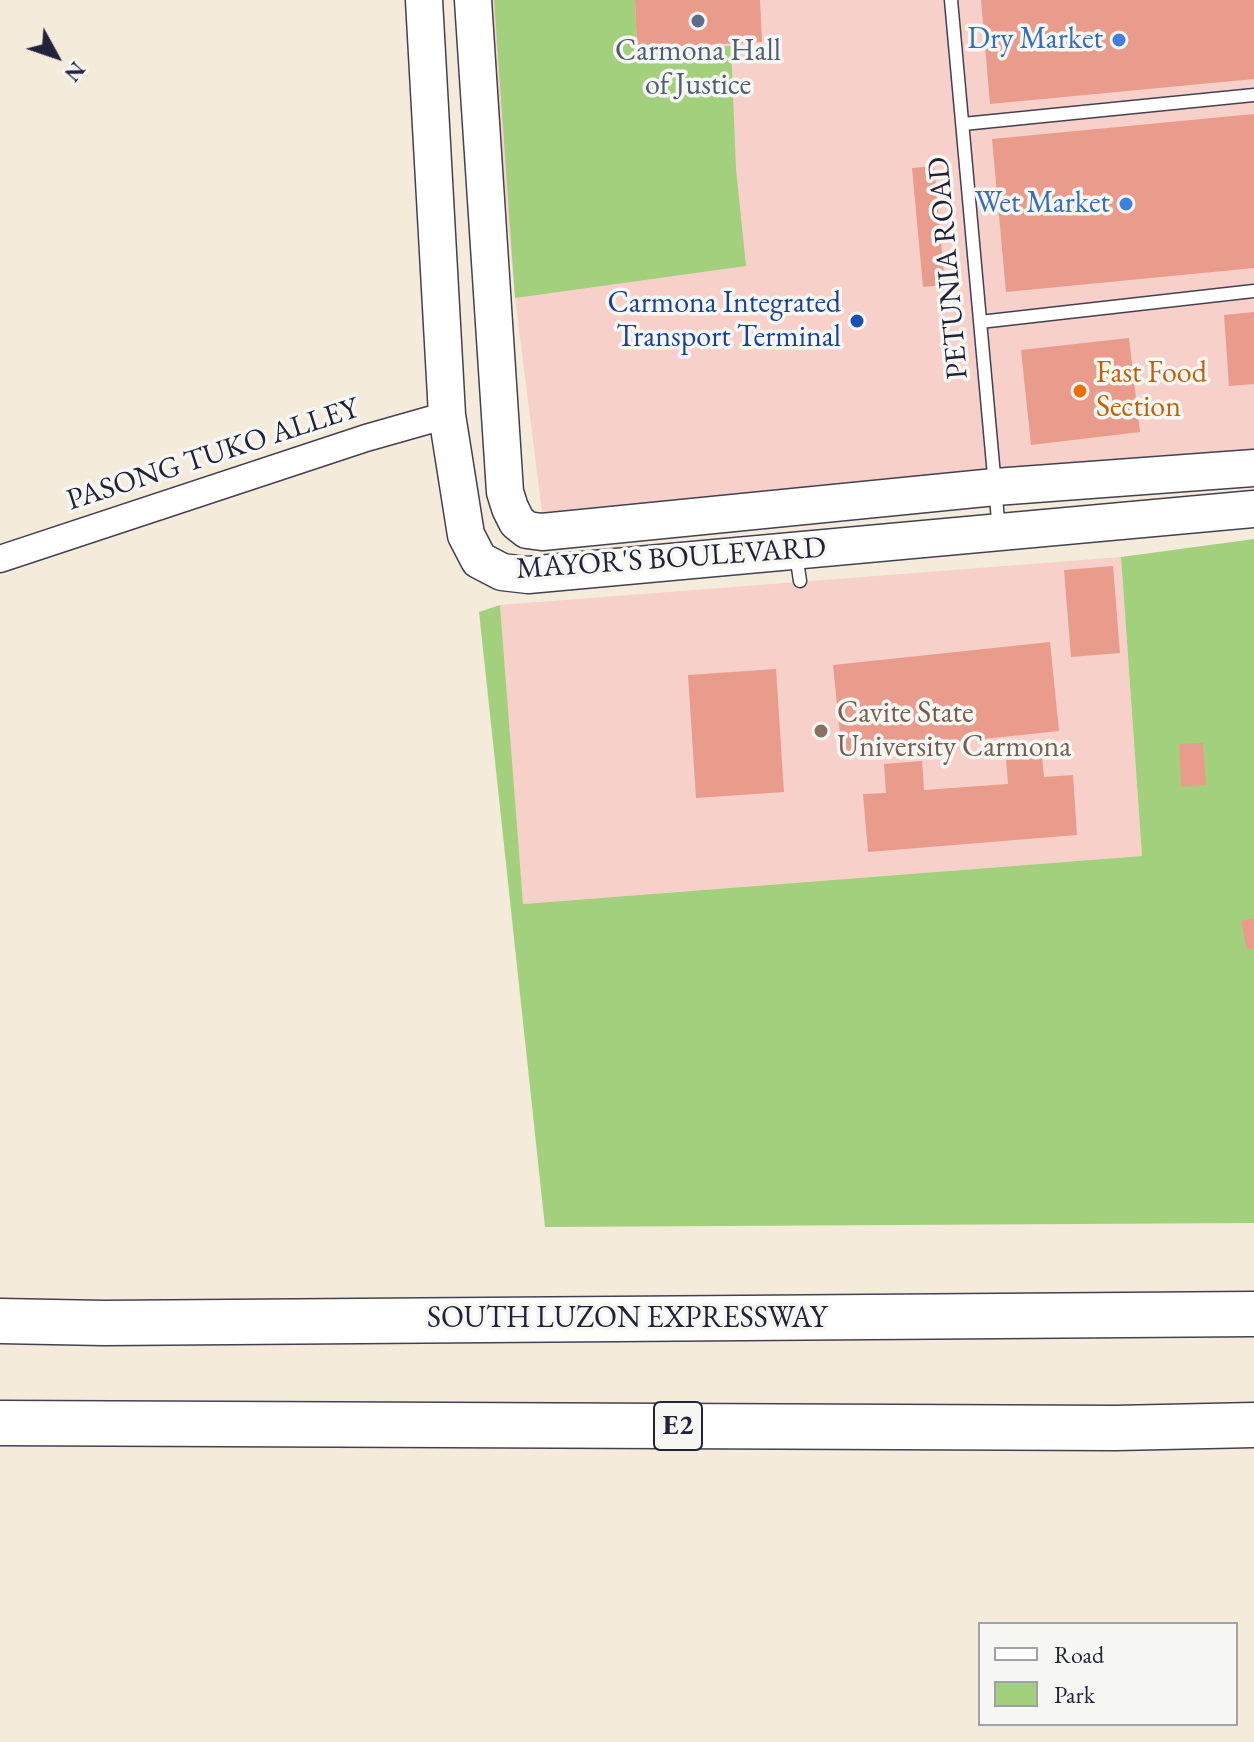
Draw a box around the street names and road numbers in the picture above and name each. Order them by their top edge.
street label: PETUNIA ROAD [921,155,977,381]
street label: PASONG TUKO ALLEY [63,391,363,519]
street label: MAYOR'S BOULEVARD [515,530,827,588]
street label: SOUTH LUZON EXPRESSWAY [427,1301,827,1337]
road number: E2 [654,1402,702,1450]

